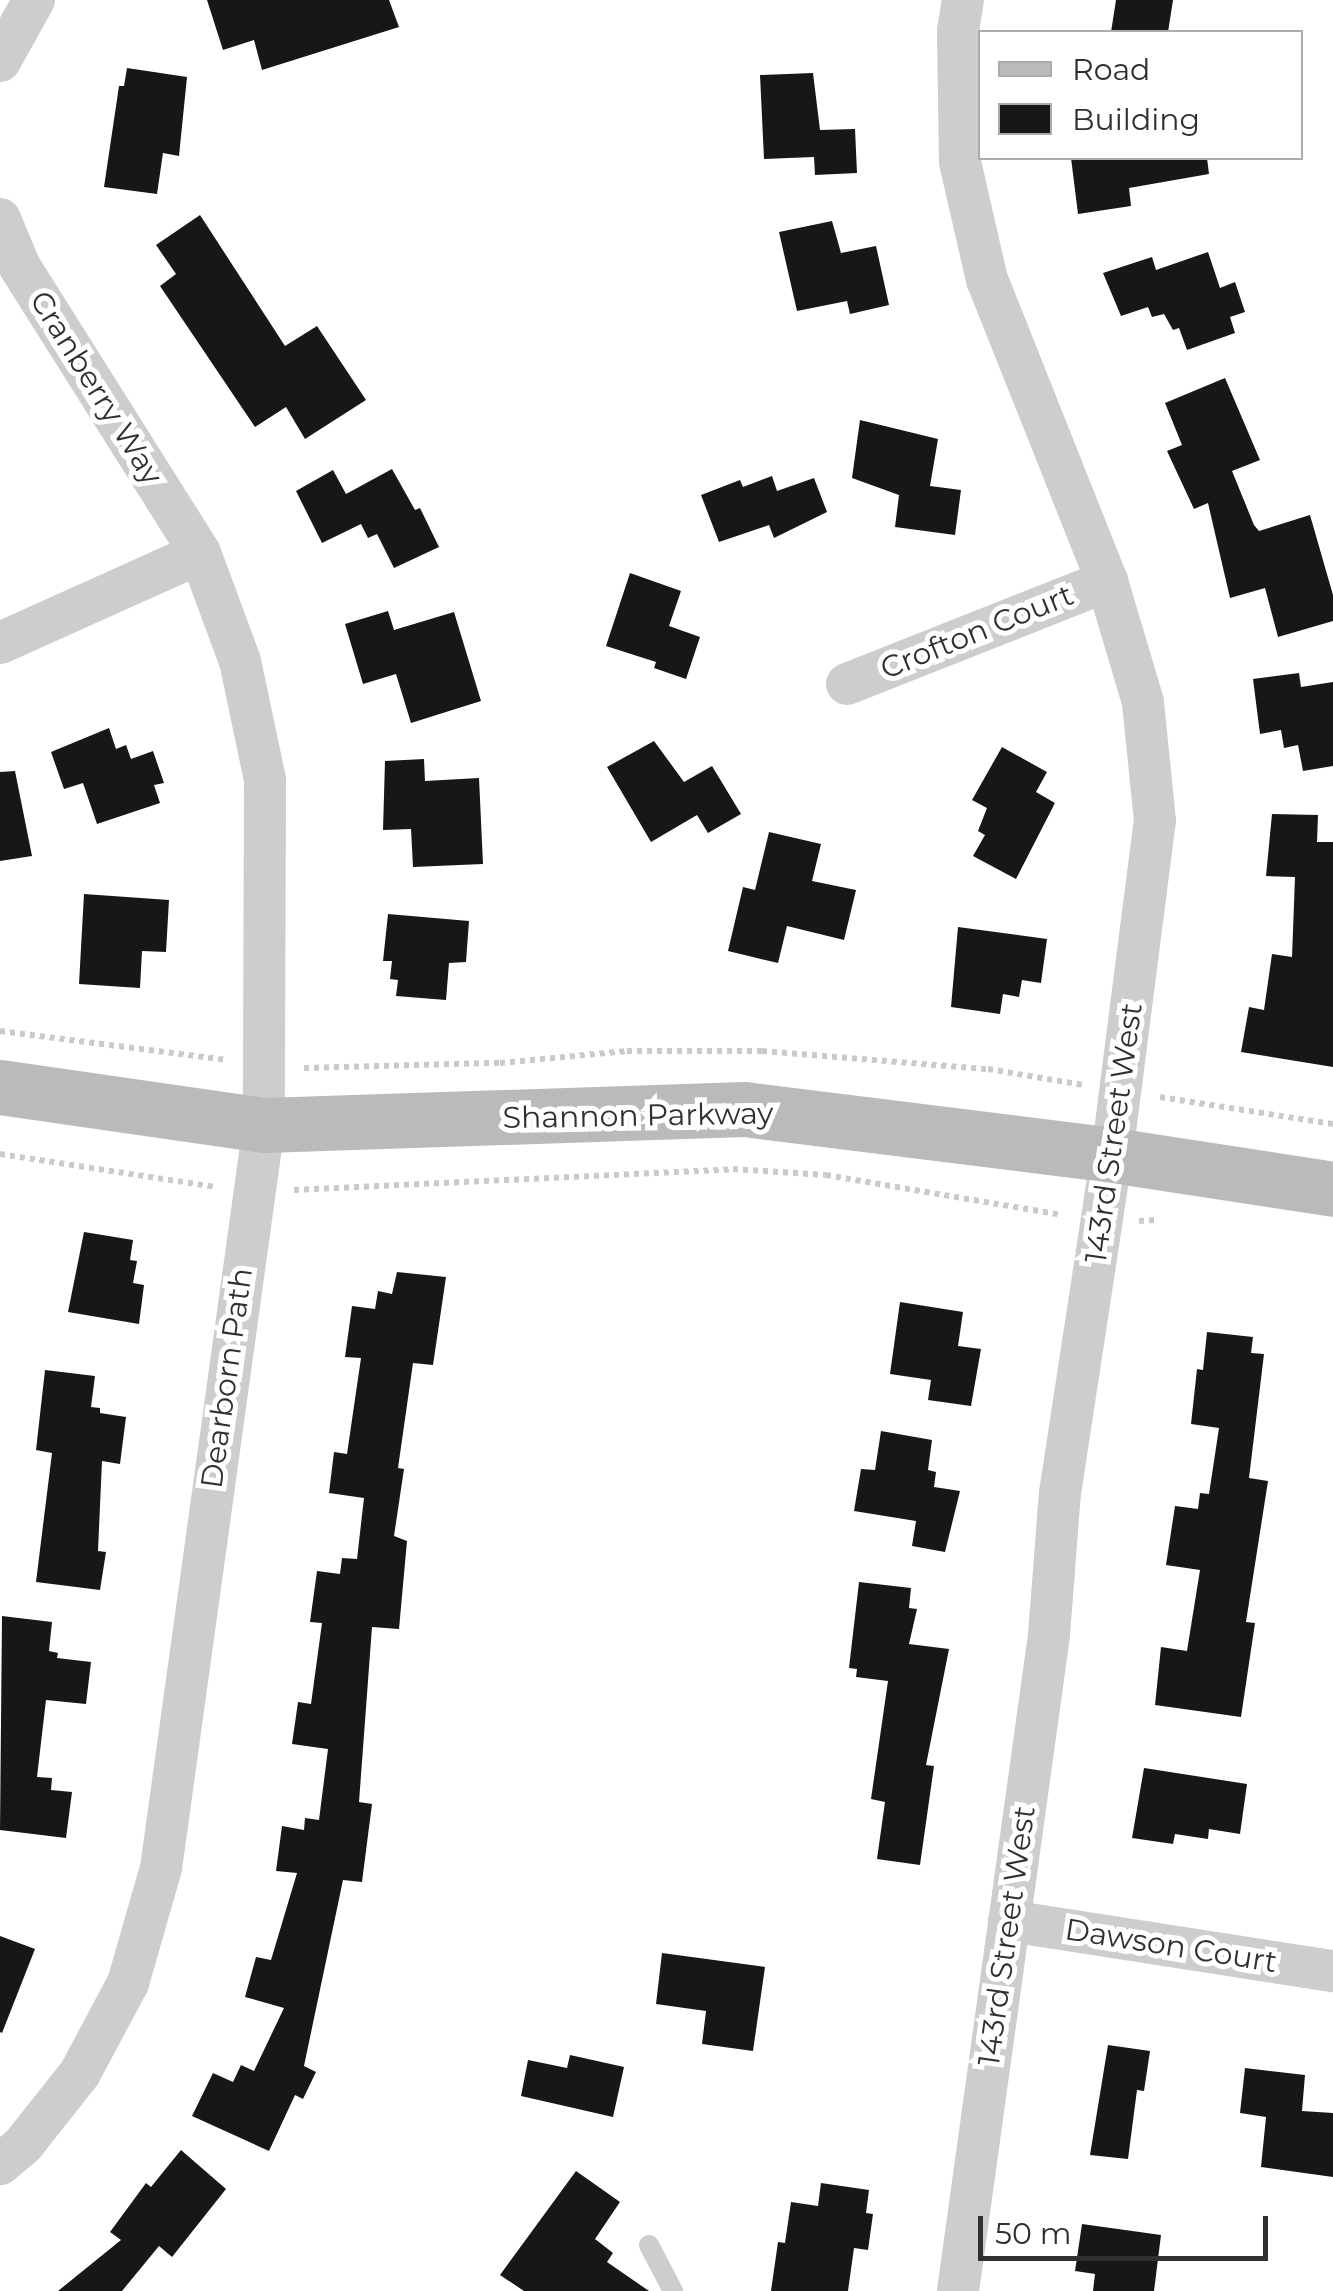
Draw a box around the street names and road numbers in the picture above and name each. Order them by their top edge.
street label: Cranberry Way [22,285,170,491]
street label: Crofton Court [875,577,1079,687]
street label: 143rd Street West [1078,1001,1150,1265]
street label: Shannon Parkway [502,1096,774,1136]
street label: Dearborn Path [194,1265,260,1491]
street label: 143rd Street West [971,1804,1043,2068]
street label: Dawson Court [1062,1911,1280,1981]

